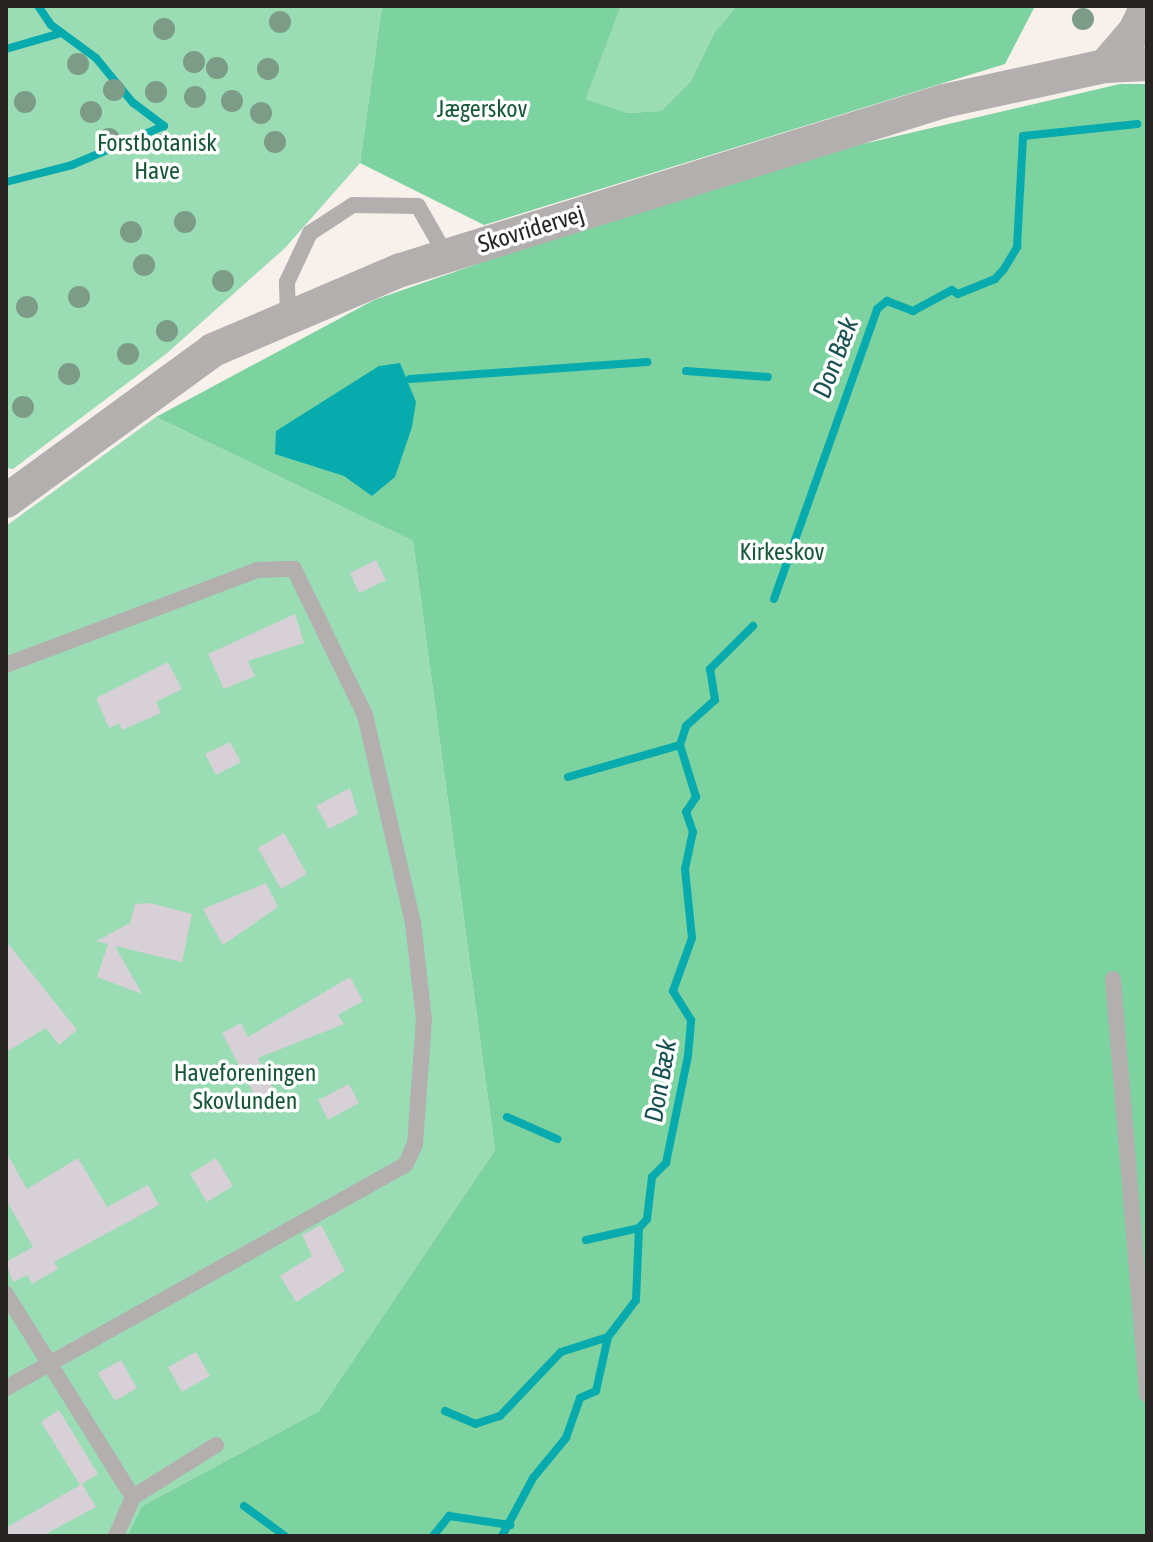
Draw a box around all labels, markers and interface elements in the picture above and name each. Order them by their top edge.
park label: Jægerskov [437,95,527,123]
park label: Forstbotanisk Have [97,129,217,185]
street label: Skovridervej [475,199,587,259]
water label: Don Bæk [806,313,866,403]
park label: Kirkeskov [740,538,824,566]
water label: Don Bæk [638,1037,684,1125]
park label: Haveforeningen Skovlunden [174,1059,316,1115]

